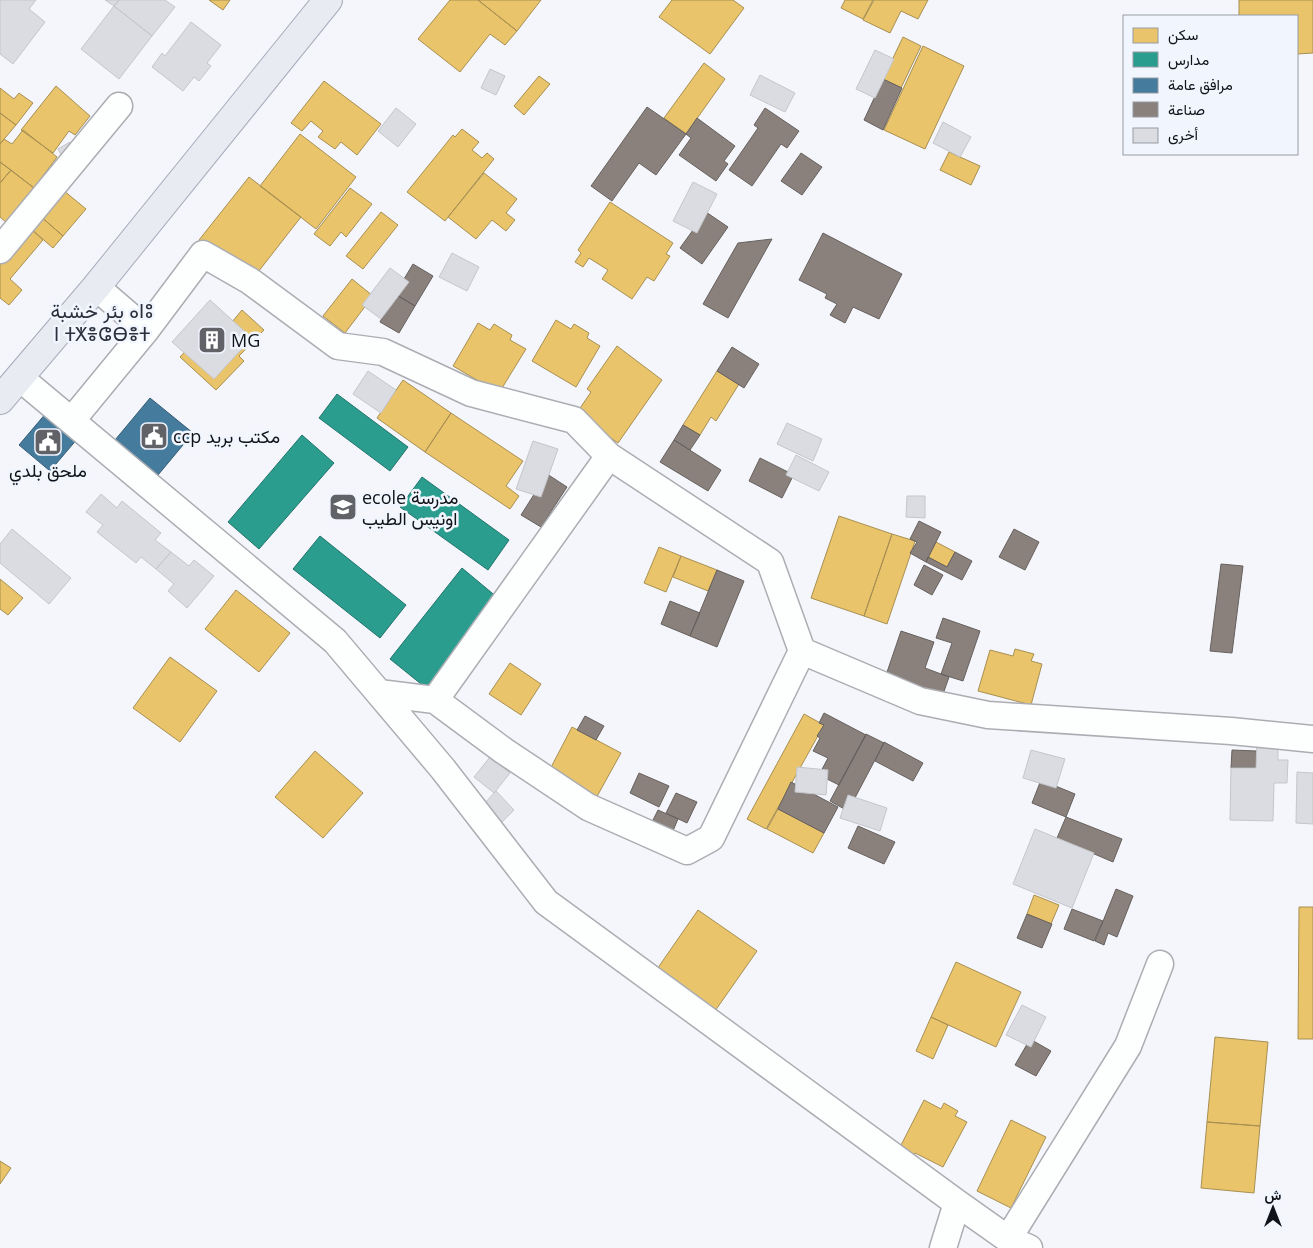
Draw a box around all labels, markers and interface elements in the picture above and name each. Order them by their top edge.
legend [1123,15,1298,155]
text: سكن [1168,24,1198,45]
text: مدارس [1168,49,1209,70]
text: مرافق عامة [1168,74,1233,95]
text: صناعة [1168,99,1205,119]
text: أخرى [1168,124,1198,145]
district label: بئر خشبة ⴰⵏⵓ ⵏ ⵜⵅⴻⵛⴱⴻⵜ [50,297,154,347]
building icon: MG [197,325,227,355]
place label: MG [231,328,260,352]
public building icon: ccp مكتب بريد [139,421,169,451]
place label: ccp مكتب بريد [173,424,280,448]
public building icon: ملحق بلدي [33,427,63,457]
place label: ملحق بلدي [9,458,87,486]
place label: ecole مدرسة اونيس الطيب [362,485,458,530]
school or university icon: ecole مدرسة اونيس الطيب [328,492,358,522]
north arrow [1248,1183,1298,1233]
text: ش [1265,1185,1282,1204]

